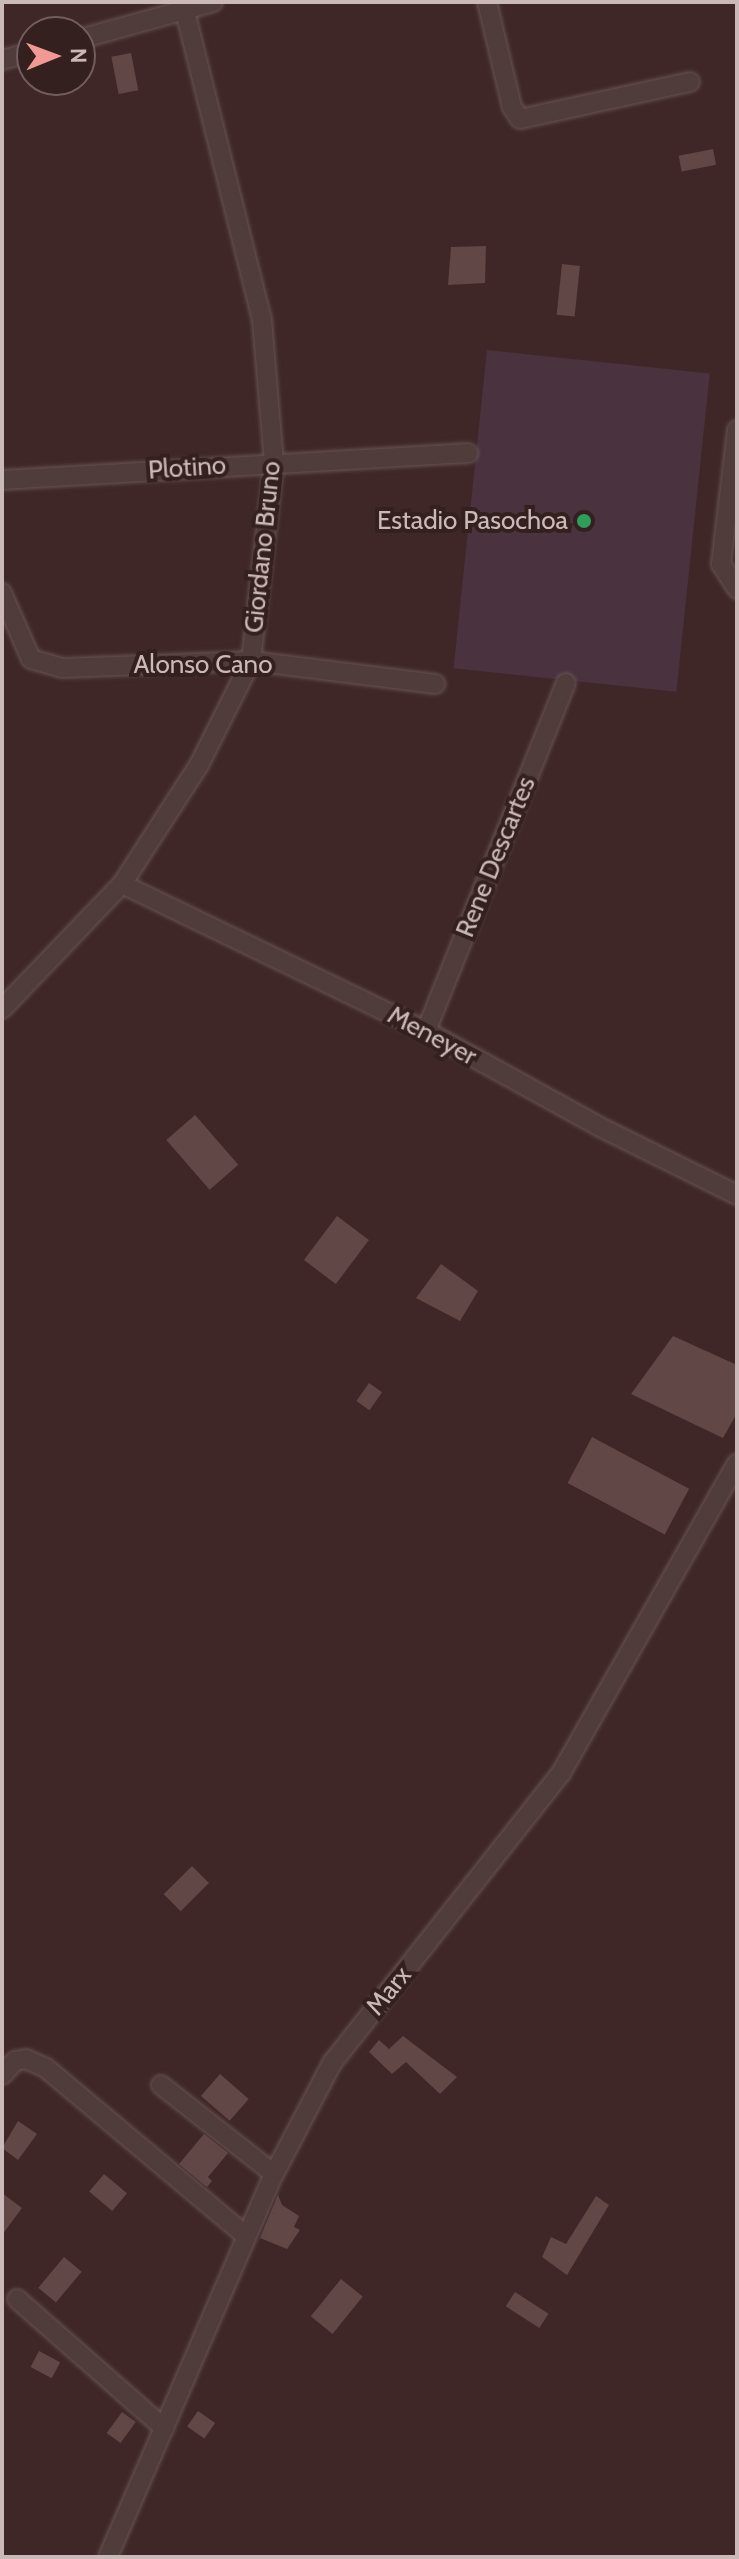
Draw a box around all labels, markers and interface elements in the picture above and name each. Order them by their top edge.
north arrow [16,16,96,96]
text: N [65,48,92,64]
street label: Plotino [147,450,227,486]
street label: Giordano Bruno [238,460,288,634]
place label: Estadio Pasochoa [377,505,568,537]
marker: Estadio Pasochoa [575,512,593,530]
street label: Alonso Cano [134,649,272,681]
street label: Rene Descartes [450,772,542,942]
street label: Meneyer [382,1000,482,1072]
street label: Marx [360,1960,418,2022]

